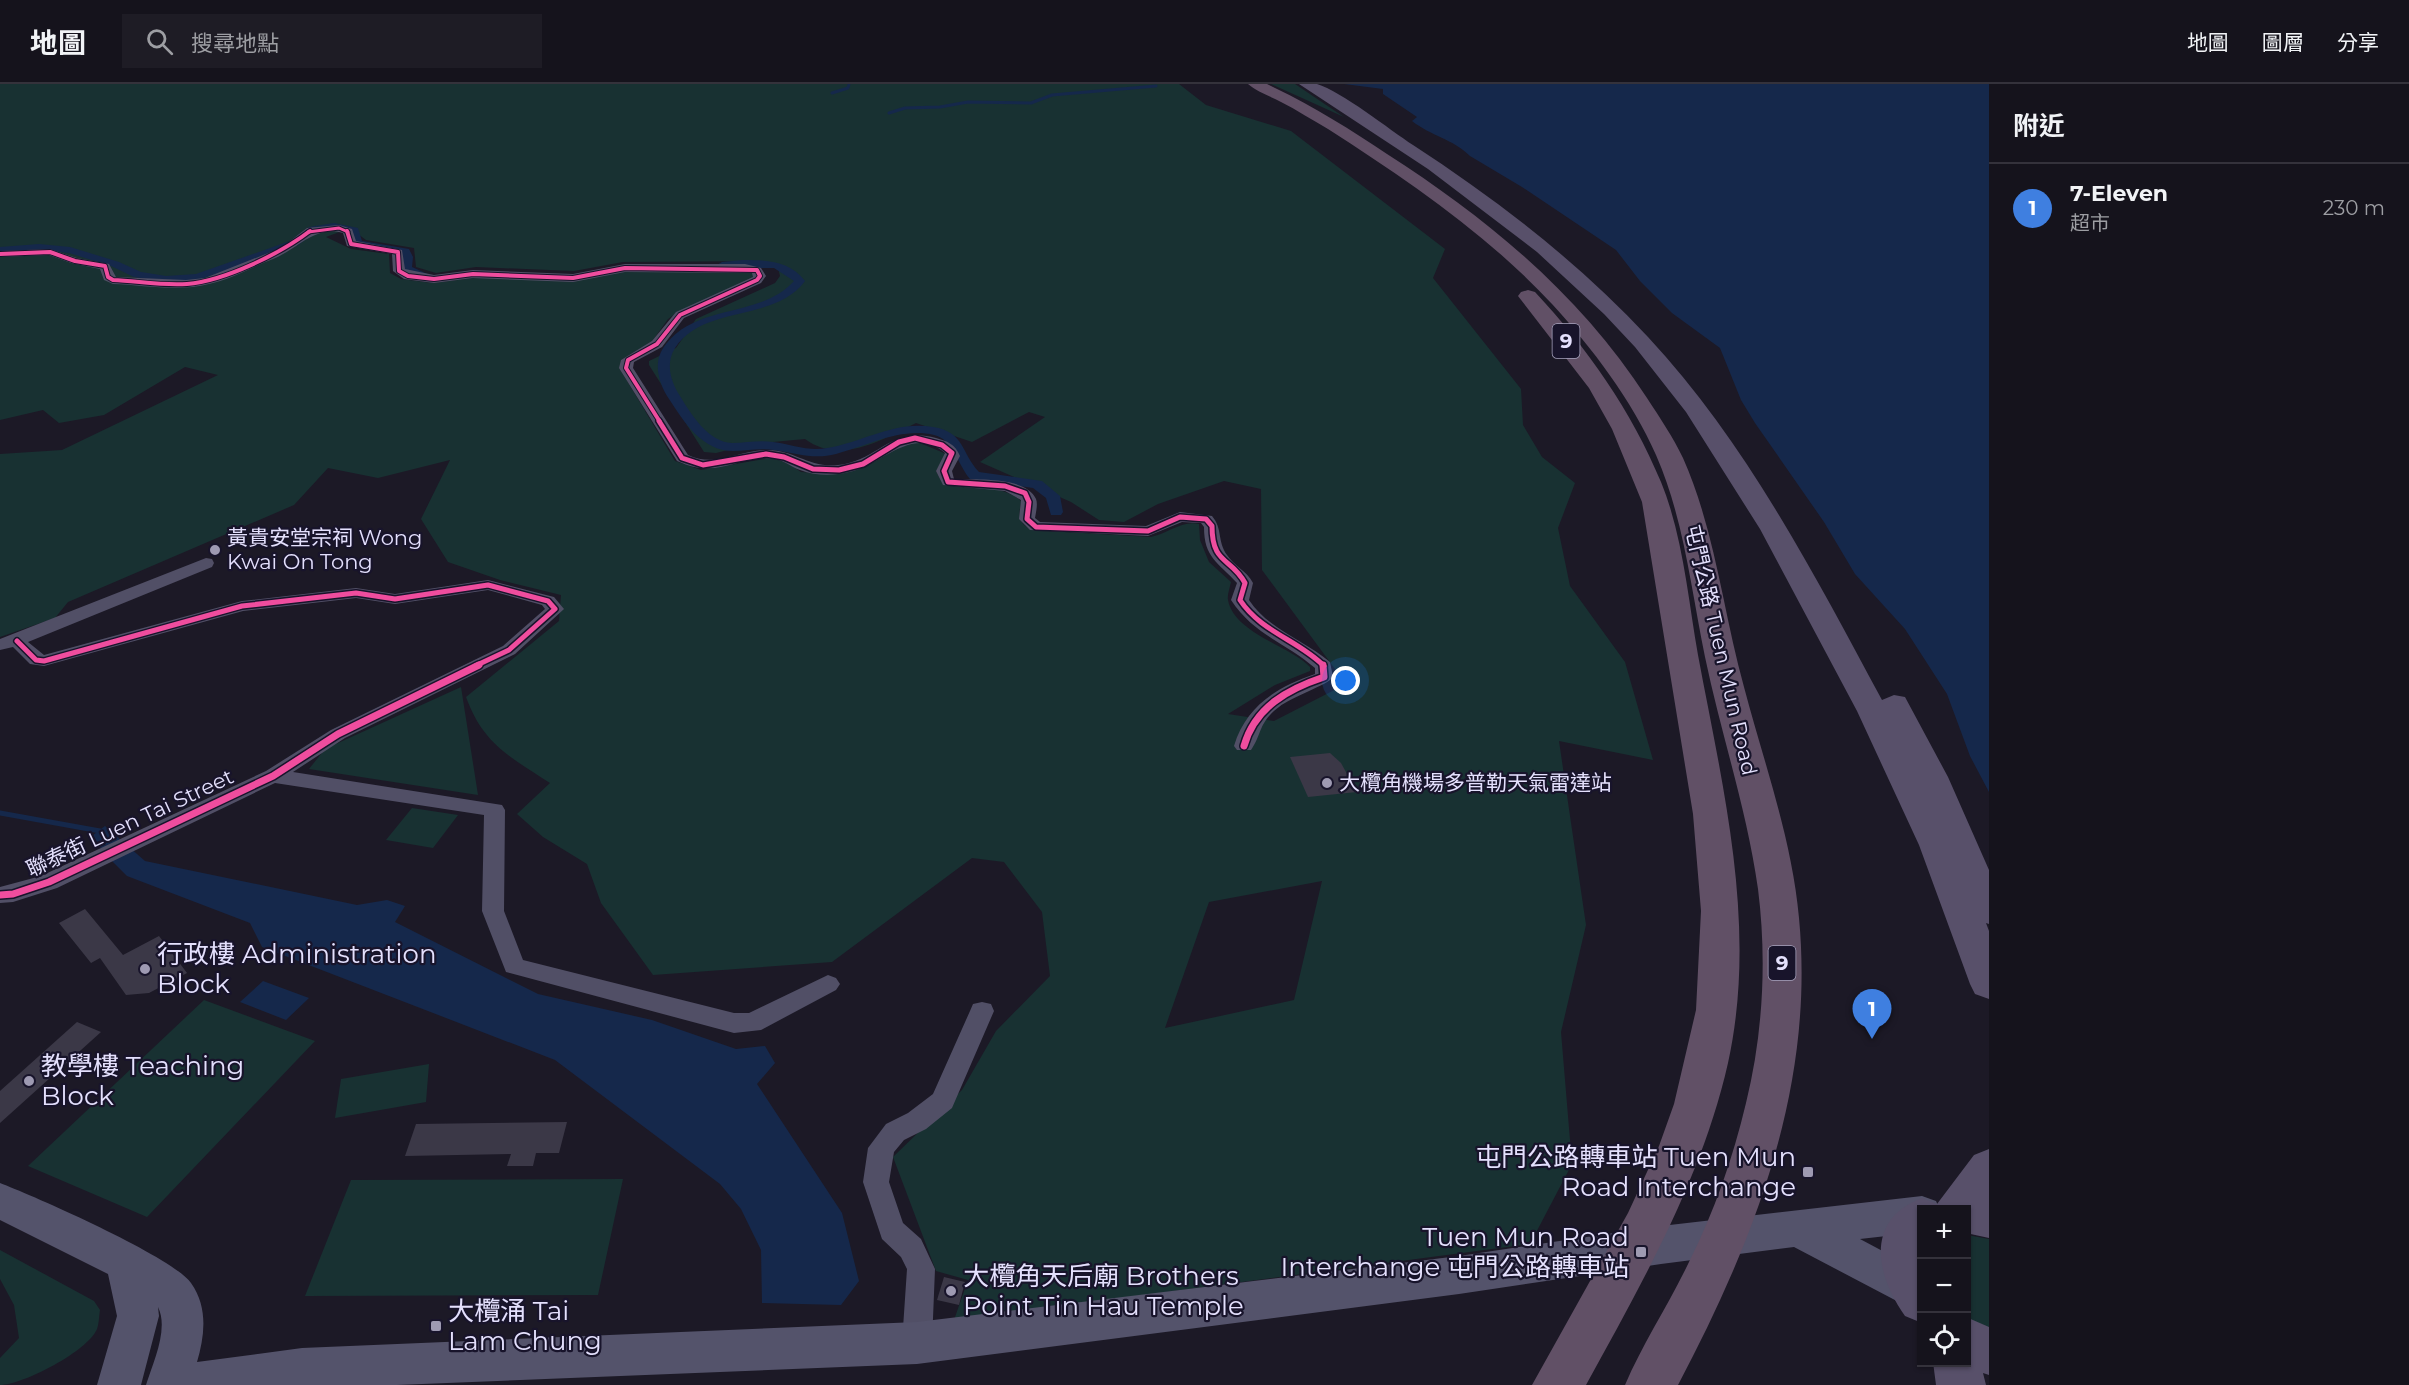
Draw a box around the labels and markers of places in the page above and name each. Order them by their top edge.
place label: 黃貴安堂宗祠 Wong Kwai On Tong [227,525,422,574]
marker: 黃貴安堂宗祠 Wong Kwai On Tong [208,543,222,557]
place label: 大欖角機場多普勒天氣雷達站 [1339,770,1612,795]
marker: 大欖角機場多普勒天氣雷達站 [1320,776,1334,790]
place label: 行政樓 Administration Block [157,938,436,1000]
marker: 行政樓 Administration Block [138,962,152,976]
pin: 1 [1852,990,1892,1039]
place label: 教學樓 Teaching Block [41,1050,244,1112]
marker: 教學樓 Teaching Block [22,1074,36,1088]
place label: 屯門公路轉車站 Tuen Mun Road Interchange [1475,1141,1796,1203]
marker: 屯門公路轉車站 Tuen Mun Road Interchange [1801,1165,1815,1179]
place label: Tuen Mun Road Interchange 屯門公路轉車站 [1280,1221,1629,1283]
marker: Tuen Mun Road Interchange 屯門公路轉車站 [1634,1245,1648,1259]
place label: 大欖角天后廟 Brothers Point Tin Hau Temple [963,1260,1244,1322]
marker: 大欖角天后廟 Brothers Point Tin Hau Temple [944,1284,958,1298]
place label: 大欖涌 Tai Lam Chung [448,1295,602,1357]
marker: 大欖涌 Tai Lam Chung [429,1319,443,1333]

